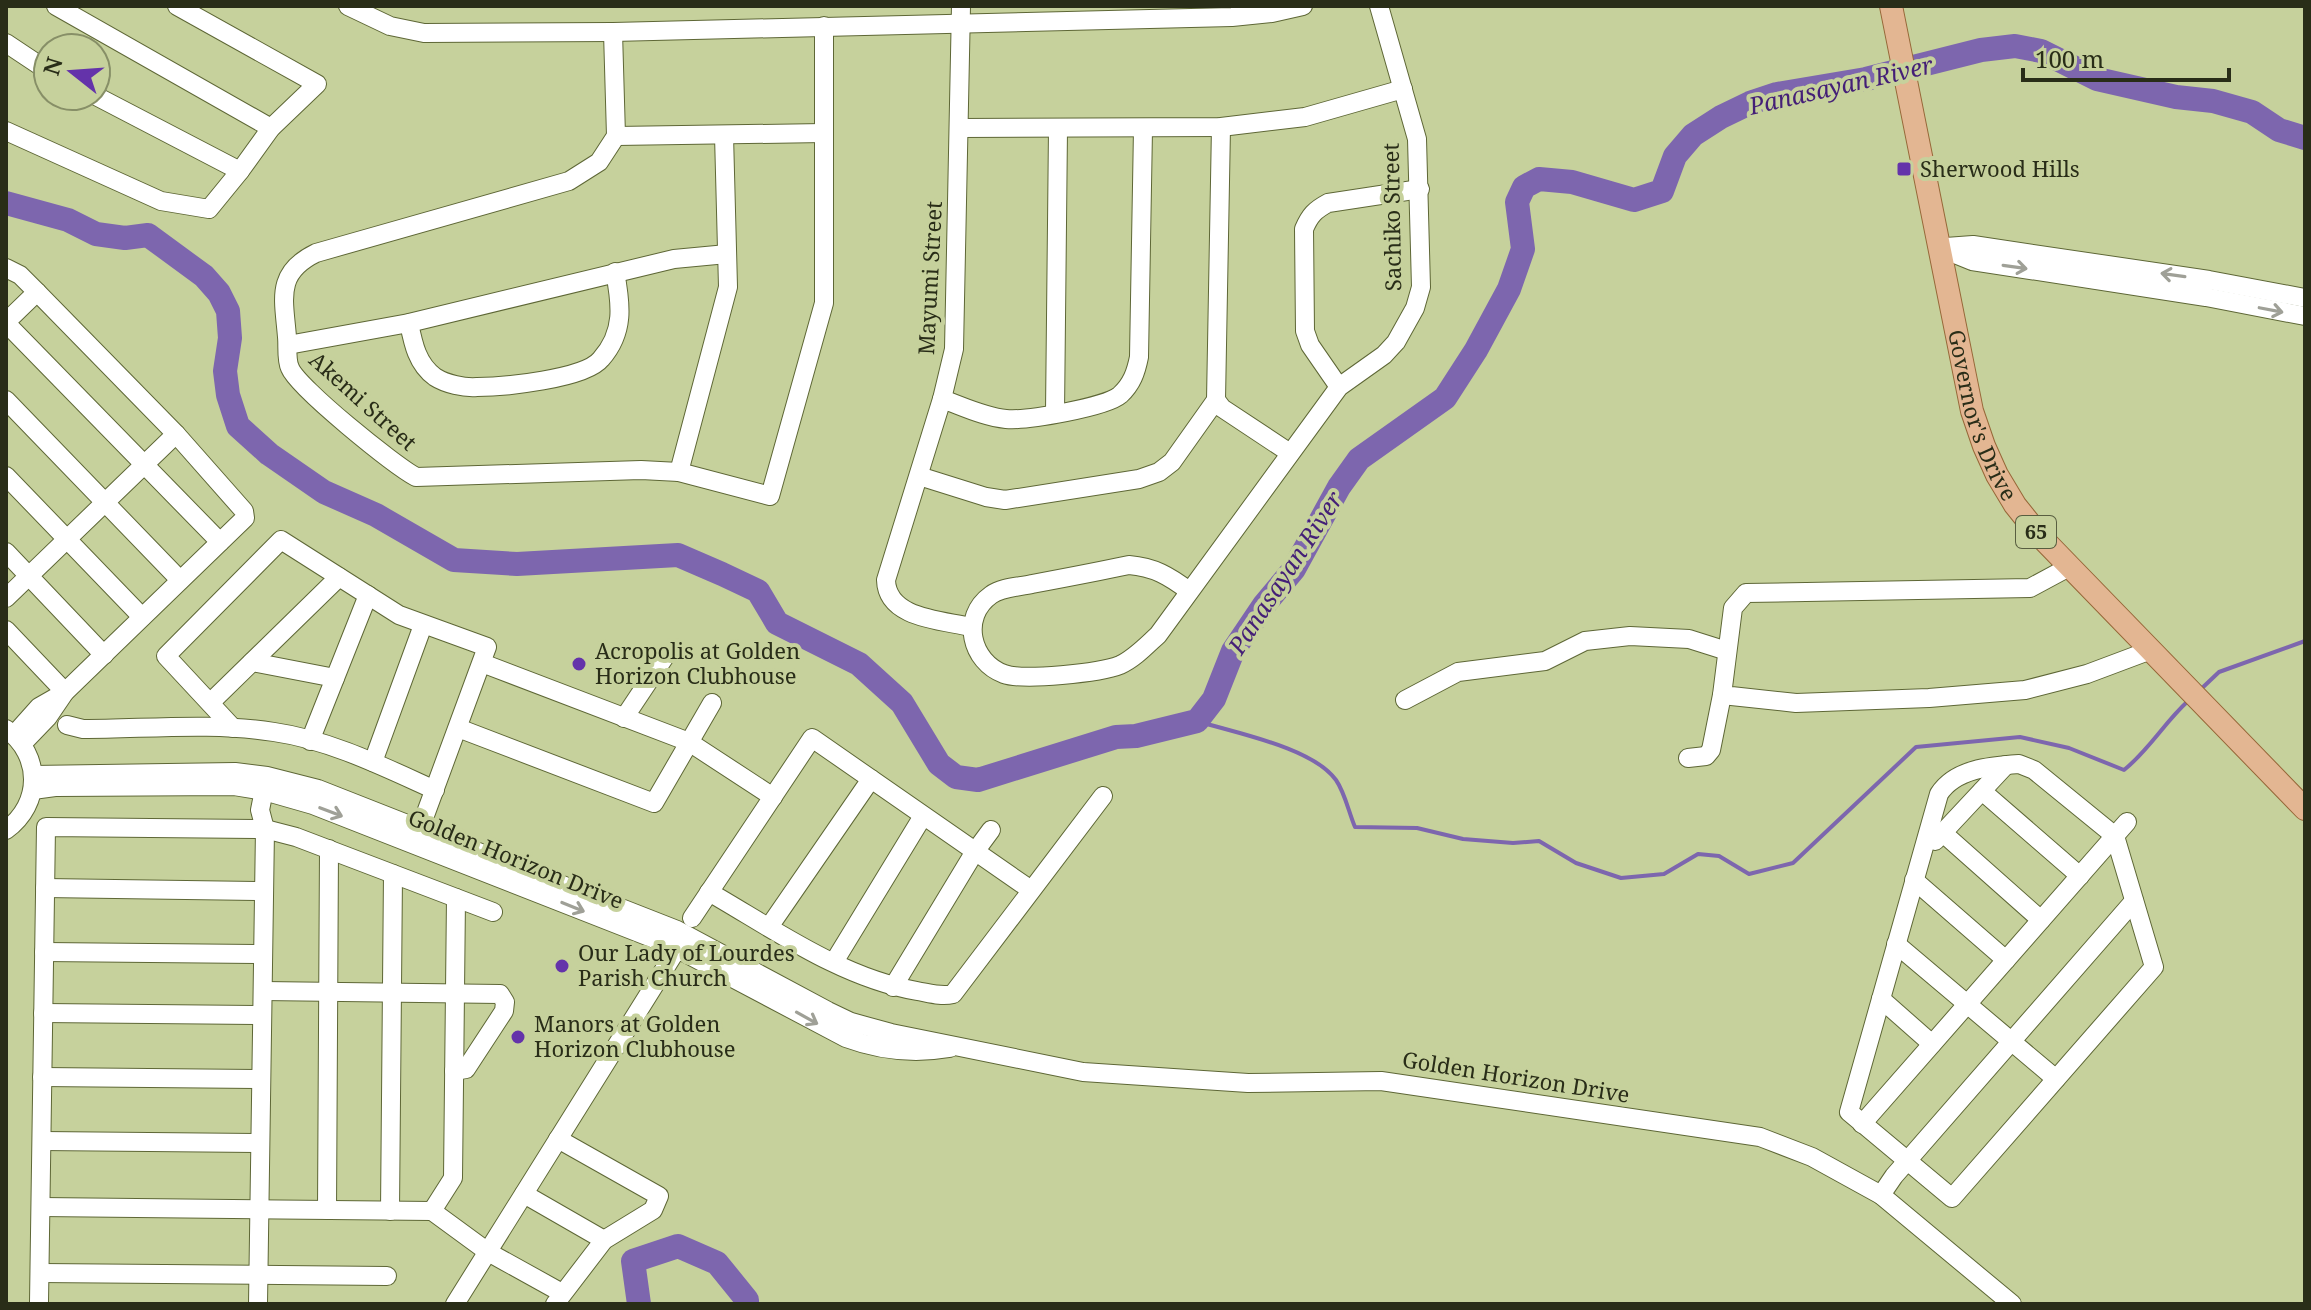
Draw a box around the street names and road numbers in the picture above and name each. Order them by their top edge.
street label: Sachiko Street [1375,142,1407,291]
street label: Mayumi Street [910,200,948,356]
street label: Governor's Drive [1942,327,2025,506]
street label: Akemi Street [304,344,424,457]
road number: 65 [2016,516,2056,548]
street label: Golden Horizon Drive [404,801,628,915]
street label: Golden Horizon Drive [1400,1043,1632,1109]

